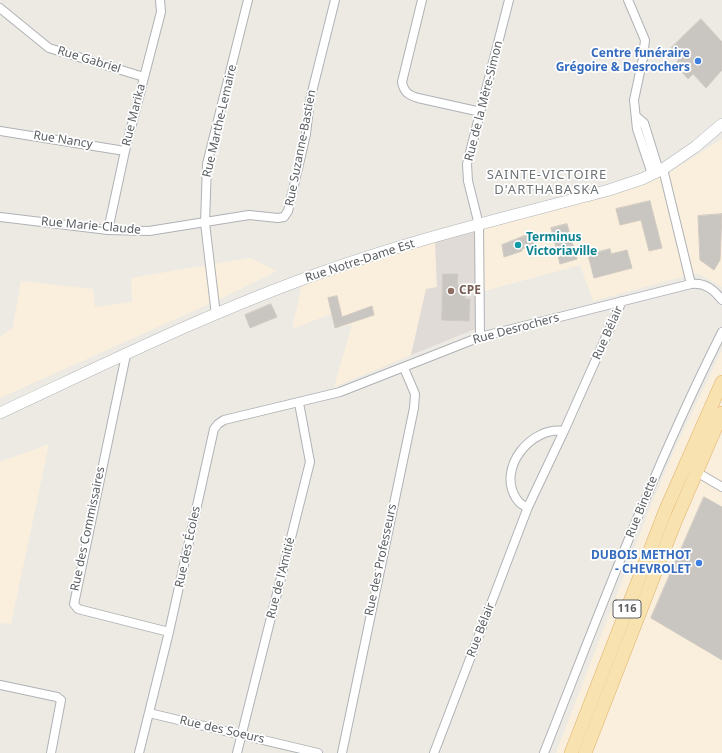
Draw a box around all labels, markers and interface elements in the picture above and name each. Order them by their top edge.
street label: Rue de la Mère-Simon [462,39,506,163]
street label: Rue Gabriel [56,44,122,76]
place label: Centre funéraire Grégoire & Desrochers [556,47,690,75]
marker: Centre funéraire Grégoire & Desrochers [693,56,703,66]
street label: Rue Marthe-Lemaire [200,63,240,179]
street label: Rue Marika [119,82,149,148]
street label: Rue Suzanne-Bastien [283,88,319,208]
street label: Rue Nancy [32,128,94,152]
district label: SAINTE-VICTOIRE D'ARTHABASKA [487,167,607,198]
street label: Rue Marie-Claude [41,214,141,238]
place label: Terminus Victoriaville [526,231,597,259]
street label: Rue Notre-Dame Est [303,237,417,285]
marker: Terminus Victoriaville [513,240,523,250]
place label: CPE [459,284,481,298]
marker: CPE [446,286,456,296]
street label: Rue Bélair [590,304,626,362]
street label: Rue Desrochers [471,311,561,347]
street label: Rue des Commissaires [68,466,108,592]
street label: Rue Binette [623,474,661,540]
street label: Rue des Professeurs [362,503,400,617]
street label: Rue des Écoles [172,505,204,589]
street label: Rue de l'Amitié [264,536,298,620]
place label: DUBOIS METHOT - CHEVROLET [591,549,691,577]
marker: DUBOIS METHOT - CHEVROLET [694,558,704,568]
road number: 116 [613,600,641,618]
street label: Rue Bélair [464,601,498,659]
street label: Rue des Soeurs [178,713,266,747]

